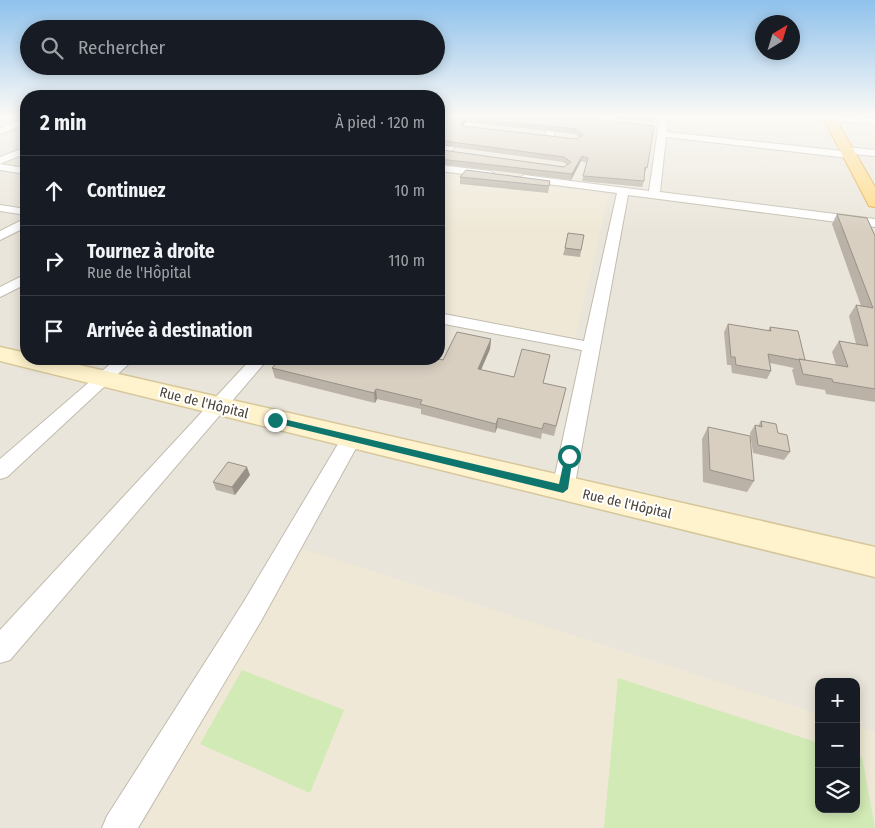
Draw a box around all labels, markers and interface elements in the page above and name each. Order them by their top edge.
north arrow [755,15,800,60]
search box [20,20,445,75]
icon: search [38,34,66,62]
text: Rechercher [78,36,165,59]
text: 2 min [40,110,87,136]
text: À pied · 120 m [335,113,425,132]
icon: ahead [40,177,68,205]
text: Continuez [87,179,166,202]
text: 10 m [394,181,425,200]
text: Tournez à droite [87,240,215,263]
icon: right [40,247,68,275]
text: 110 m [388,251,425,270]
text: Rue de l'Hôpital [87,263,191,282]
icon: arrive [40,317,68,345]
text: Arrivée à destination [87,319,253,342]
street label: Rue de l'Hôpital [158,384,250,422]
route end [264,409,287,432]
route start [558,445,581,468]
street label: Rue de l'Hôpital [581,485,673,523]
map controls [815,678,860,813]
button: + [815,678,860,723]
button: − [815,723,860,768]
button: layers [815,768,860,813]

